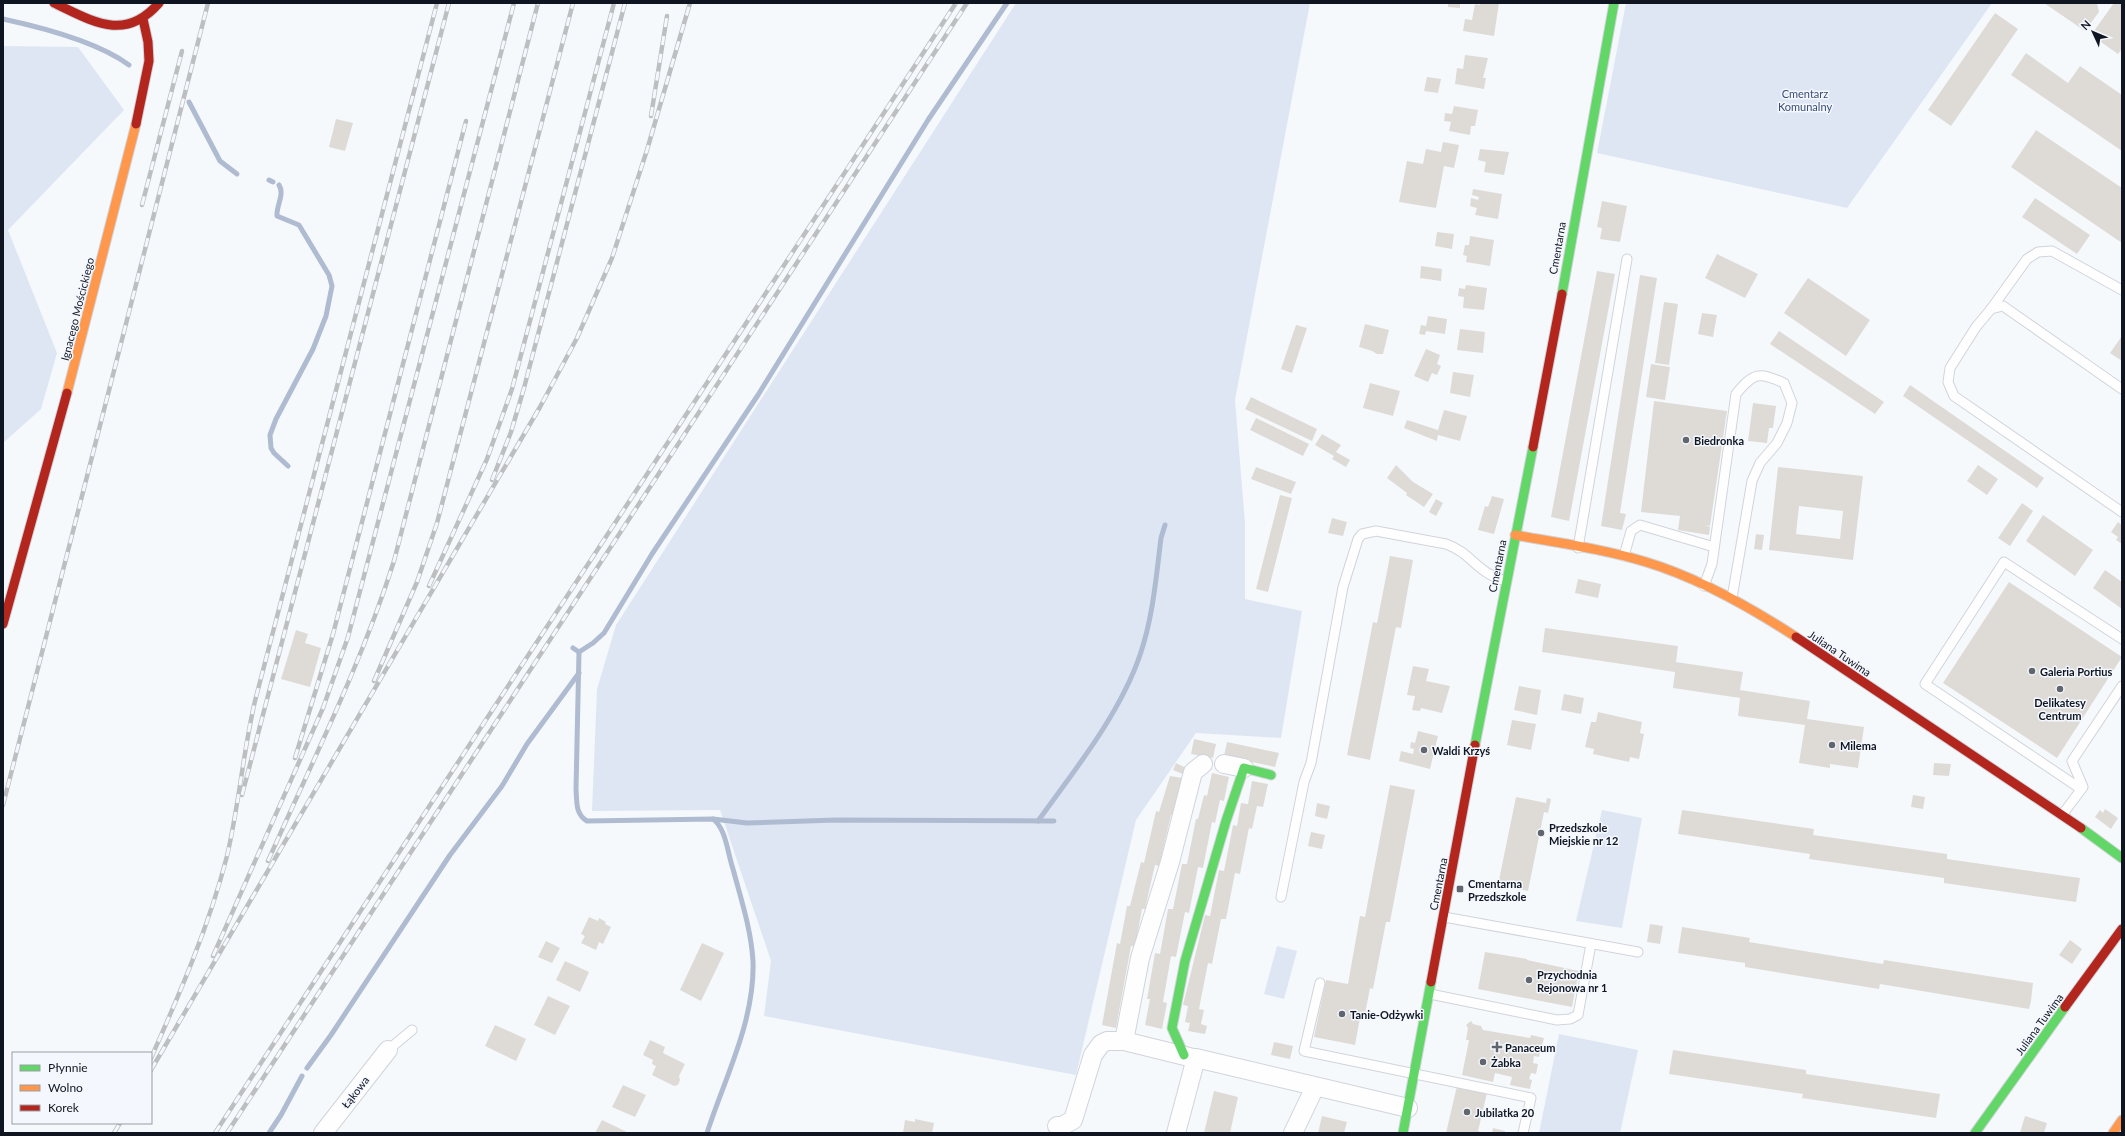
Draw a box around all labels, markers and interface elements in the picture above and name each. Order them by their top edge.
north arrow [2073,12,2113,52]
text: N [2078,17,2093,32]
park label: Cmentarz Komunalny [1778,87,1832,113]
street label: Cmentarna [1546,221,1568,275]
street label: Ignacego Mościckiego [58,256,96,362]
place label: Biedronka [1694,434,1744,447]
marker: Biedronka [1681,435,1691,445]
street label: Cmentarna [1486,539,1508,593]
street label: Juliana Tuwima [1806,627,1874,679]
place label: Galeria Portius [2040,665,2113,678]
marker: Galeria Portius [2027,666,2037,676]
marker: Delikatesy Centrum [2055,684,2065,694]
place label: Delikatesy Centrum [2034,696,2086,722]
place label: Milema [1840,739,1877,752]
marker: Milema [1827,740,1837,750]
place label: Waldi Krzyś [1432,744,1490,757]
marker: Waldi Krzyś [1419,745,1429,755]
place label: Przedszkole Miejskie nr 12 [1549,821,1618,847]
marker: Przedszkole Miejskie nr 12 [1536,828,1546,838]
street label: Cmentarna [1427,857,1449,911]
place label: Cmentarna Przedszkole [1468,877,1526,903]
marker: Cmentarna Przedszkole [1455,884,1465,894]
place label: Przychodnia Rejonowa nr 1 [1537,968,1607,994]
marker: Przychodnia Rejonowa nr 1 [1524,975,1534,985]
street label: Juliana Tuwima [2012,991,2066,1057]
place label: Tanie-Odżywki [1350,1008,1424,1021]
marker: Tanie-Odżywki [1337,1009,1347,1019]
place label: Panaceum [1505,1041,1556,1054]
marker: Panaceum [1492,1042,1502,1052]
legend [12,1052,152,1124]
place label: Żabka [1491,1056,1521,1069]
marker: Żabka [1478,1057,1488,1067]
text: Płynnie [48,1060,88,1075]
street label: Łąkowa [339,1074,371,1110]
text: Wolno [48,1080,83,1095]
text: Korek [48,1100,80,1115]
place label: Jubilatka 20 [1475,1106,1535,1119]
marker: Jubilatka 20 [1462,1107,1472,1117]

